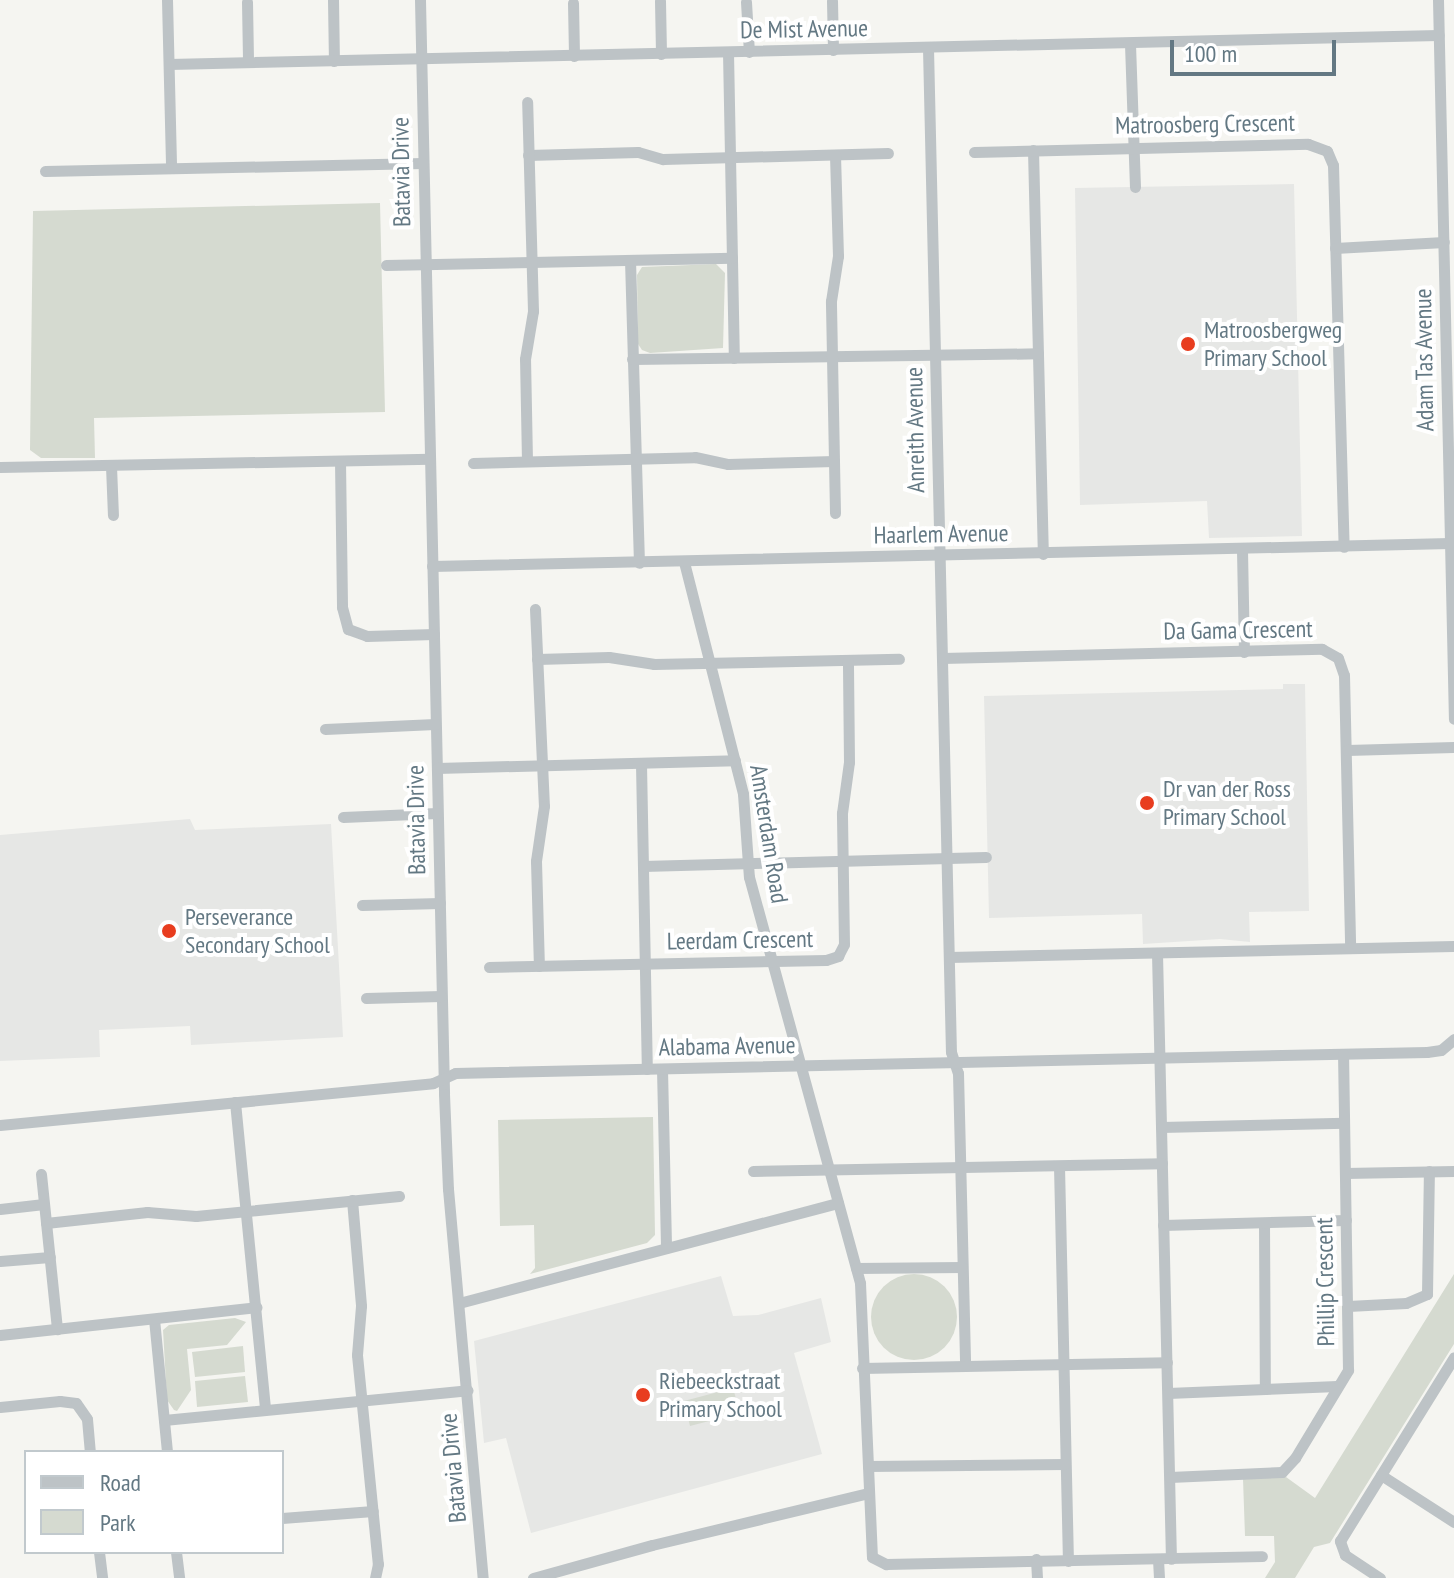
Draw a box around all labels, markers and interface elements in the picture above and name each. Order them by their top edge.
street label: De Mist Avenue [739,13,869,45]
scale bar [1174,24,1340,74]
text: 100 m [1184,38,1237,69]
street label: Matroosberg Crescent [1115,108,1295,140]
street label: Batavia Drive [386,117,416,227]
street label: Adam Tas Avenue [1408,288,1440,432]
place label: Matroosbergweg Primary School [1204,316,1342,372]
marker: Matroosbergweg Primary School [1179,335,1197,353]
street label: Anreith Avenue [899,366,931,494]
street label: Haarlem Avenue [873,518,1009,550]
street label: Da Gama Crescent [1163,614,1313,646]
street label: Amsterdam Road [744,763,794,905]
street label: Batavia Drive [401,765,431,875]
place label: Dr van der Ross Primary School [1163,775,1291,831]
marker: Dr van der Ross Primary School [1138,794,1156,812]
place label: Perseverance Secondary School [185,903,330,959]
marker: Perseverance Secondary School [160,922,178,940]
street label: Leerdam Crescent [667,924,813,956]
street label: Alabama Avenue [658,1030,796,1062]
street label: Phillip Crescent [1309,1217,1341,1347]
place label: Riebeeckstraat Primary School [659,1367,783,1423]
marker: Riebeeckstraat Primary School [634,1386,652,1404]
street label: Batavia Drive [434,1412,472,1524]
legend [24,1450,284,1554]
text: Road [100,1467,141,1498]
text: Park [100,1507,136,1538]

